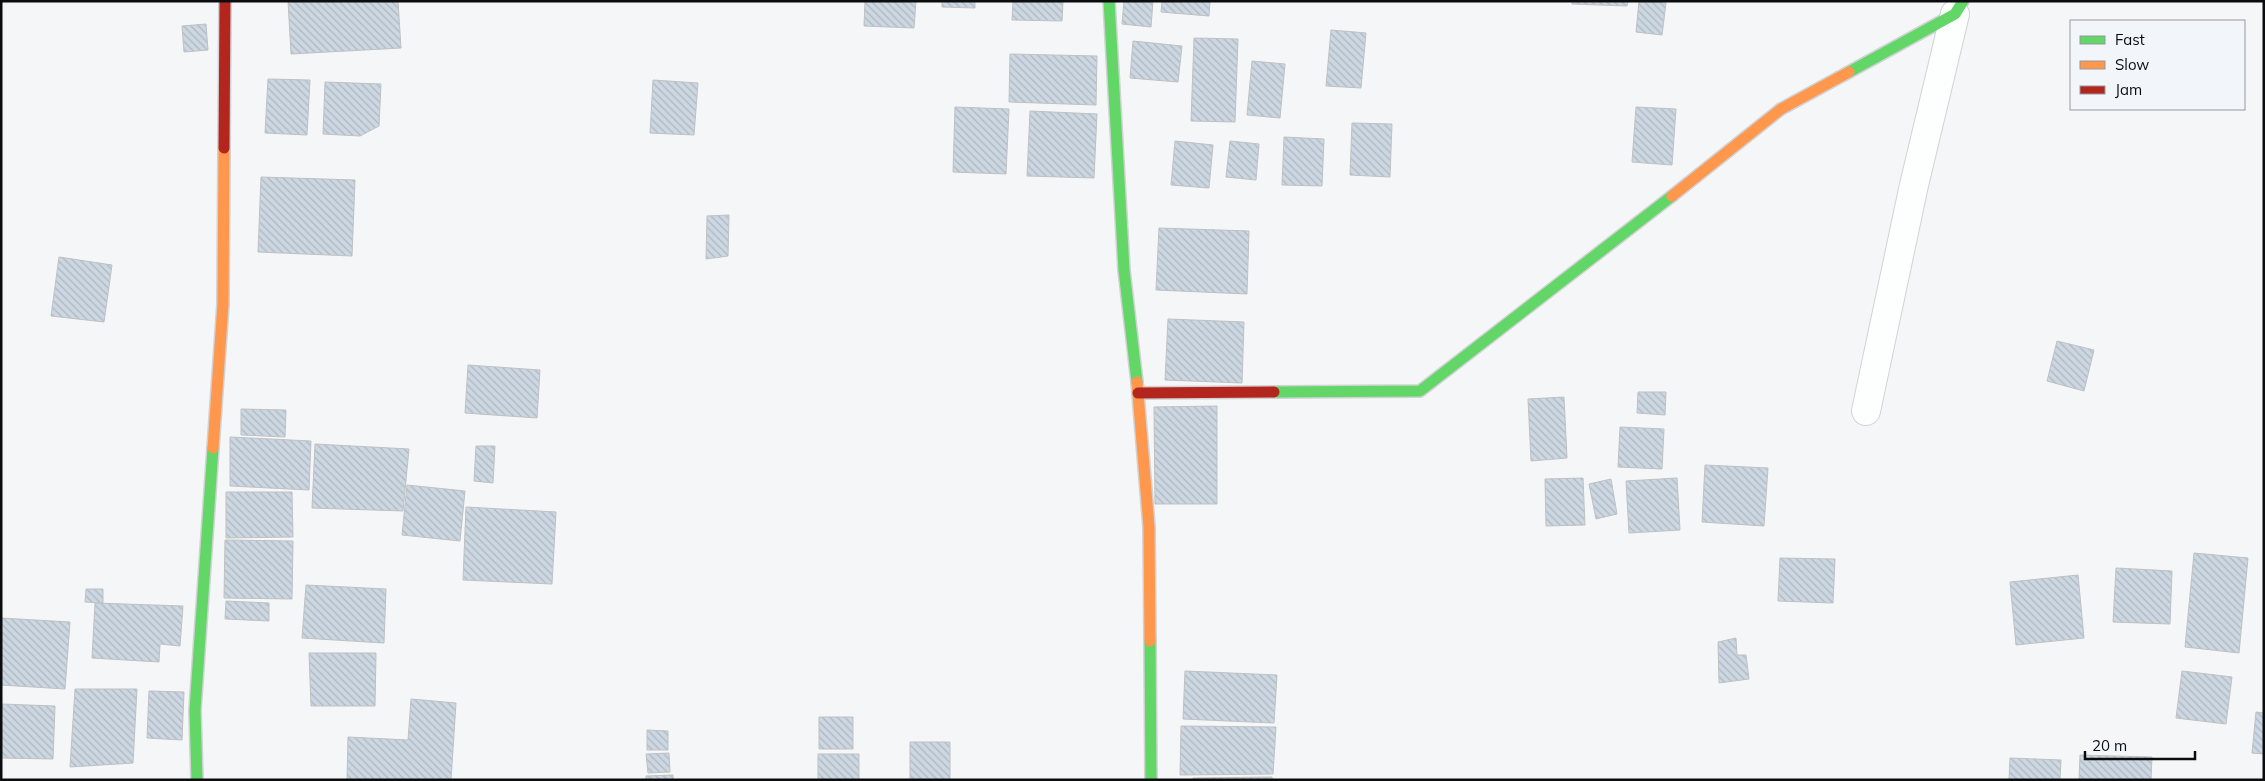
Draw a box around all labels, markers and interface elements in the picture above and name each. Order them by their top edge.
legend [2070,20,2245,110]
text: Fast [2115,30,2145,49]
text: Slow [2115,55,2149,74]
text: Jam [2115,80,2142,99]
scale bar [2085,728,2195,760]
text: 20 m [2092,736,2127,755]

